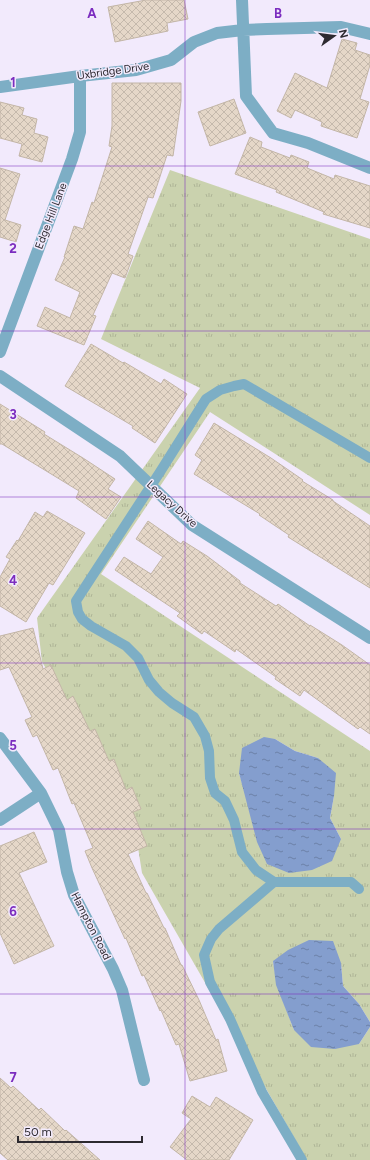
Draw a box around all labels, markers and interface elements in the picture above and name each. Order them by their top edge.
text: A [87,6,97,21]
text: B [274,6,282,21]
north arrow [314,16,354,56]
text: N [336,28,351,39]
street label: Uxbridge Drive [76,59,150,83]
text: 1 [10,75,16,90]
street label: Edge Hill Lane [32,181,70,251]
text: 2 [9,241,17,256]
text: 3 [9,407,17,422]
street label: Legacy Drive [144,478,200,530]
text: 4 [9,573,17,588]
text: 5 [9,738,17,753]
street label: Hampton Road [68,890,114,962]
text: 6 [9,904,17,919]
text: 7 [9,1070,17,1085]
scale bar [18,1118,142,1144]
text: 50 m [24,1125,52,1139]

